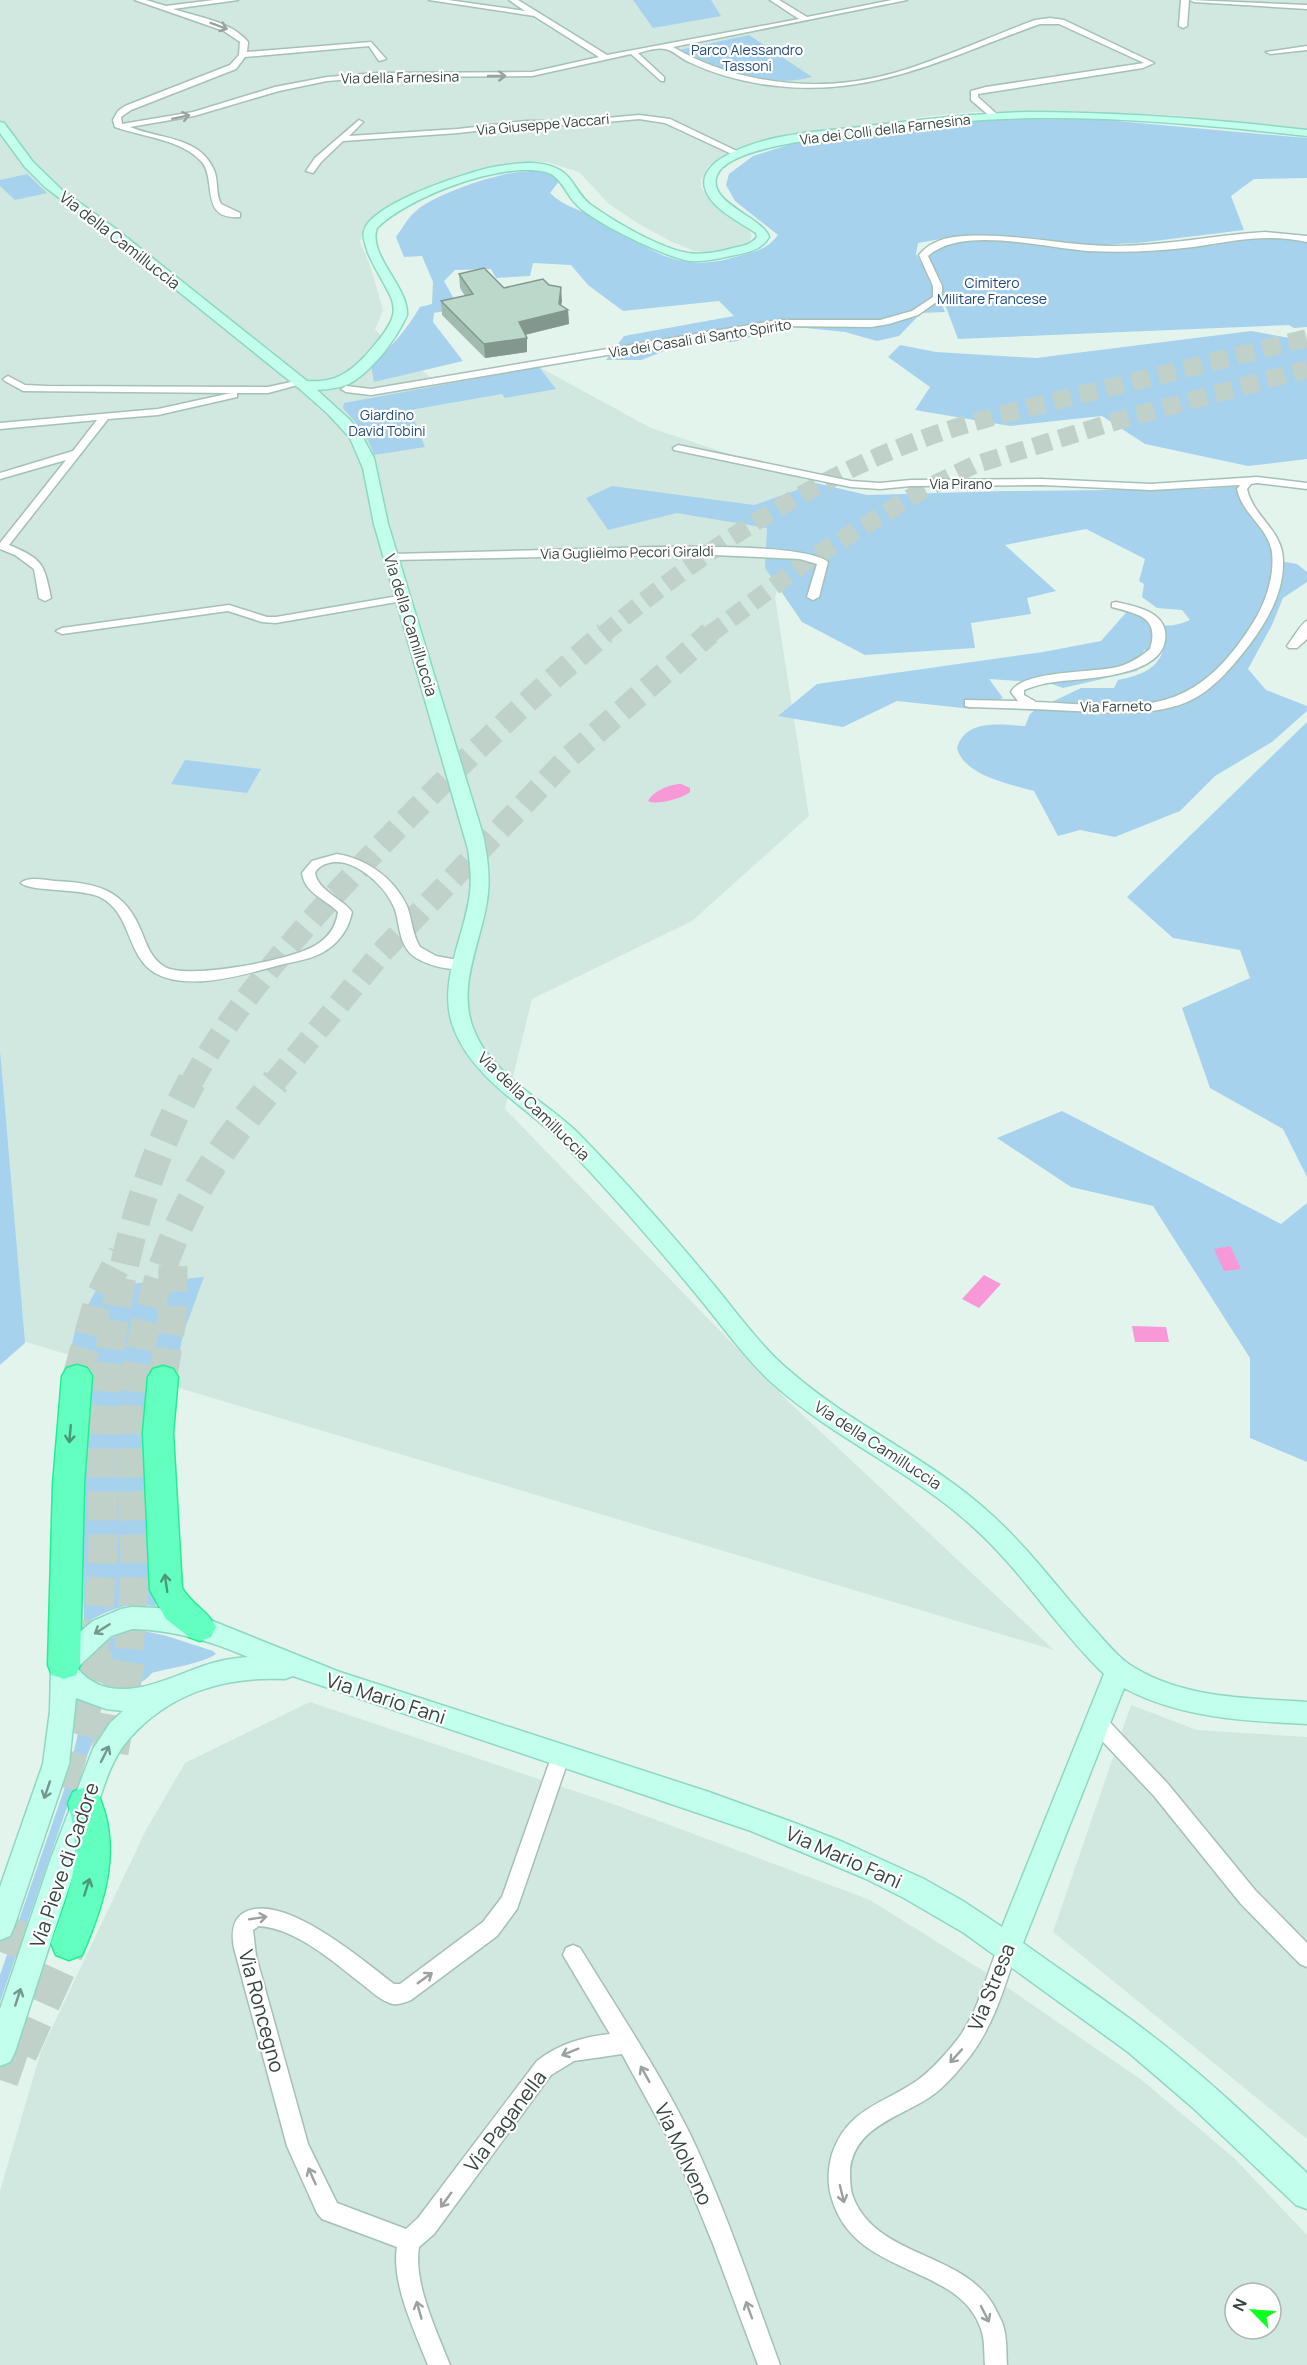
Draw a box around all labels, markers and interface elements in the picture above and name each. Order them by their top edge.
one-way arrow [209,21,228,32]
park label: Parco Alessandro Tassoni [691,40,803,75]
street label: Via della Farnesina [341,66,459,88]
one-way arrow [486,70,506,82]
street label: Via Giuseppe Vaccari [476,109,610,139]
street label: Via dei Colli della Farnesina [799,109,971,149]
one-way arrow [171,110,190,122]
street label: Via della Camilluccia [55,186,185,294]
park label: Cimitero Militare Francese [937,273,1047,308]
street label: Via dei Casali di Santo Spirito [607,314,793,362]
park label: Giardino David Tobini [348,405,426,440]
street label: Via Pirano [930,474,992,493]
street label: Via Guglielmo Pecori Giraldi [540,541,714,563]
street label: Via della Camilluccia [379,551,443,699]
street label: Via Farneto [1080,696,1152,716]
street label: Via della Camilluccia [473,1047,595,1165]
street label: Via della Camilluccia [810,1395,946,1495]
one-way arrow [64,1424,75,1443]
one-way arrow [160,1574,171,1593]
one-way arrow [94,1623,111,1635]
street label: Via Mario Fani [323,1666,449,1730]
one-way arrow [99,1746,111,1763]
street label: Via Pieve di Cadore [23,1779,105,1951]
one-way arrow [41,1780,52,1799]
street label: Via Mario Fani [782,1819,906,1895]
one-way arrow [83,1878,94,1897]
one-way arrow [248,1913,267,1924]
street label: Via Stresa [961,1939,1021,2035]
street label: Via Roncegno [233,1947,291,2075]
one-way arrow [417,1972,433,1984]
one-way arrow [14,1988,25,2007]
one-way arrow [561,2047,579,2058]
one-way arrow [949,2048,963,2063]
street label: Via Paganella [458,2065,552,2177]
one-way arrow [639,2066,650,2084]
street label: Via Molveno [649,2099,719,2209]
one-way arrow [306,2168,318,2186]
one-way arrow [837,2185,849,2204]
one-way arrow [439,2191,452,2207]
north arrow [1223,2281,1283,2341]
text: N [1227,2295,1252,2315]
one-way arrow [413,2301,424,2320]
one-way arrow [743,2301,754,2320]
one-way arrow [980,2305,992,2323]

